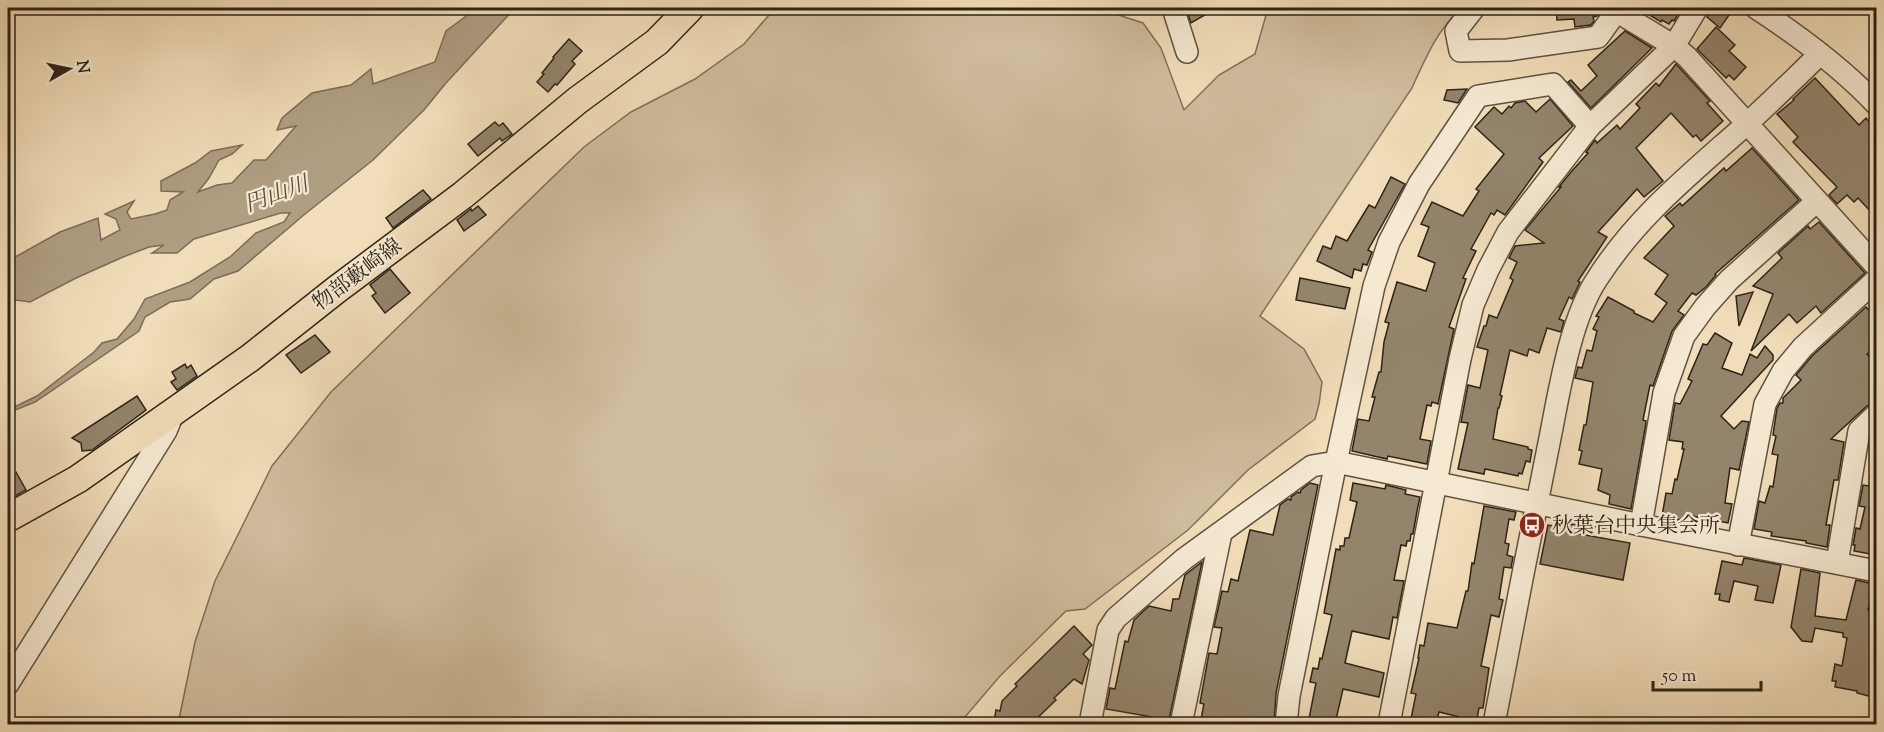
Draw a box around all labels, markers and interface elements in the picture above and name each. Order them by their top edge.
north arrow [39,39,99,99]
text: N [69,59,94,75]
water label: 円山川 [241,169,315,222]
street label: 物部藪崎線 [307,232,409,319]
bus stop icon: 秋葉台中央集会所 [1517,510,1547,540]
place label: 秋葉台中央集会所 [1552,512,1720,542]
scale bar [1653,654,1761,692]
text: 50 m [1661,664,1697,690]

